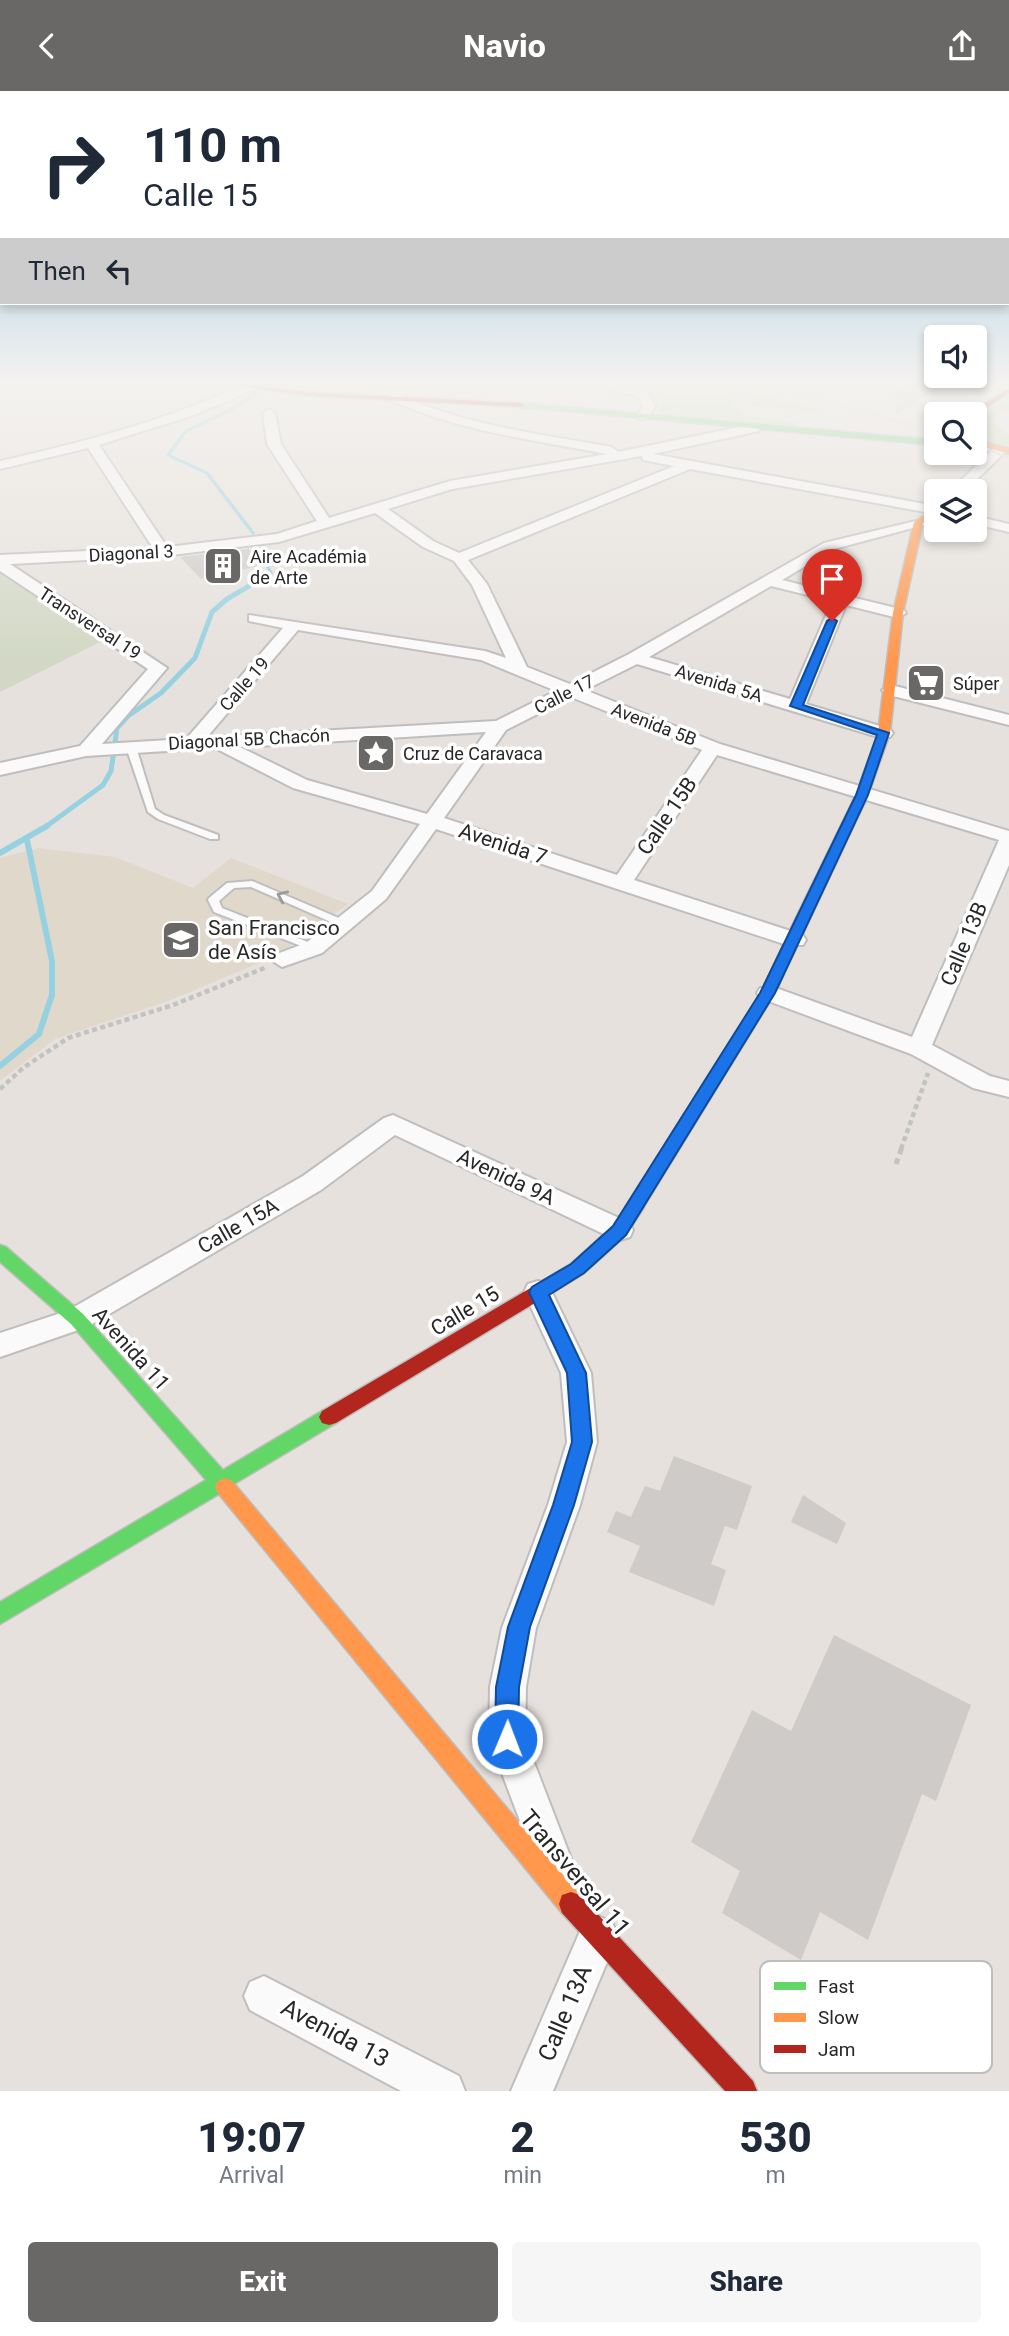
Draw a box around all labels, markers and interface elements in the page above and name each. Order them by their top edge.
icon: back [28,27,66,65]
text: Navio [463,27,546,65]
icon: share [943,27,981,65]
text: 110 m [143,117,282,174]
icon: right [28,119,119,210]
text: Calle 15 [143,176,258,214]
icon: left [100,252,138,290]
text: Then [28,256,86,286]
map controls [924,325,987,542]
button: sound [924,325,987,388]
button: search [924,402,987,465]
button: layers [924,479,987,542]
street label: Diagonal 3 [88,540,174,566]
building icon: Aire Académia de Arte [202,545,244,587]
place label: Aire Académia de Arte [250,546,367,588]
pin [802,549,862,621]
icon: arrive [813,560,851,598]
street label: Transversal 19 [35,582,145,664]
street label: Calle 19 [215,653,273,715]
street label: Avenida 5A [673,660,765,706]
supermarket icon: Súper [905,662,947,704]
street label: Calle 17 [530,670,598,718]
place label: Súper [953,673,999,694]
street label: Avenida 5B [608,698,700,750]
street label: Diagonal 5B Chacón [168,724,330,754]
place icon: Cruz de Caravaca [355,732,397,774]
place label: Cruz de Caravaca [403,743,543,764]
street label: Calle 15B [632,773,702,859]
street label: Avenida 7 [456,818,550,870]
one-way arrow [276,890,289,904]
street label: Calle 13B [936,899,992,989]
place label: San Francisco de Asís [208,916,340,964]
school or university icon: San Francisco de Asís [160,919,202,961]
street label: Avenida 9A [453,1144,559,1210]
street label: Calle 15A [193,1193,283,1259]
street label: Calle 15 [427,1281,503,1341]
street label: Avenida 11 [88,1303,174,1395]
position arrow [470,1702,544,1776]
street label: Transversal 11 [514,1804,636,1942]
street label: Calle 13A [532,1960,598,2065]
legend [760,1961,992,2073]
text: Fast [818,1975,855,1998]
street label: Avenida 13 [276,1993,394,2073]
text: Slow [818,2006,859,2029]
text: Jam [818,2038,855,2061]
text: 19:07 [197,2113,306,2162]
text: 2 [511,2113,535,2162]
text: 530 [739,2113,812,2162]
text: Arrival [219,2162,284,2189]
text: min [503,2162,542,2189]
text: m [765,2162,786,2189]
button: Exit [28,2242,498,2322]
button: Share [512,2242,981,2322]

